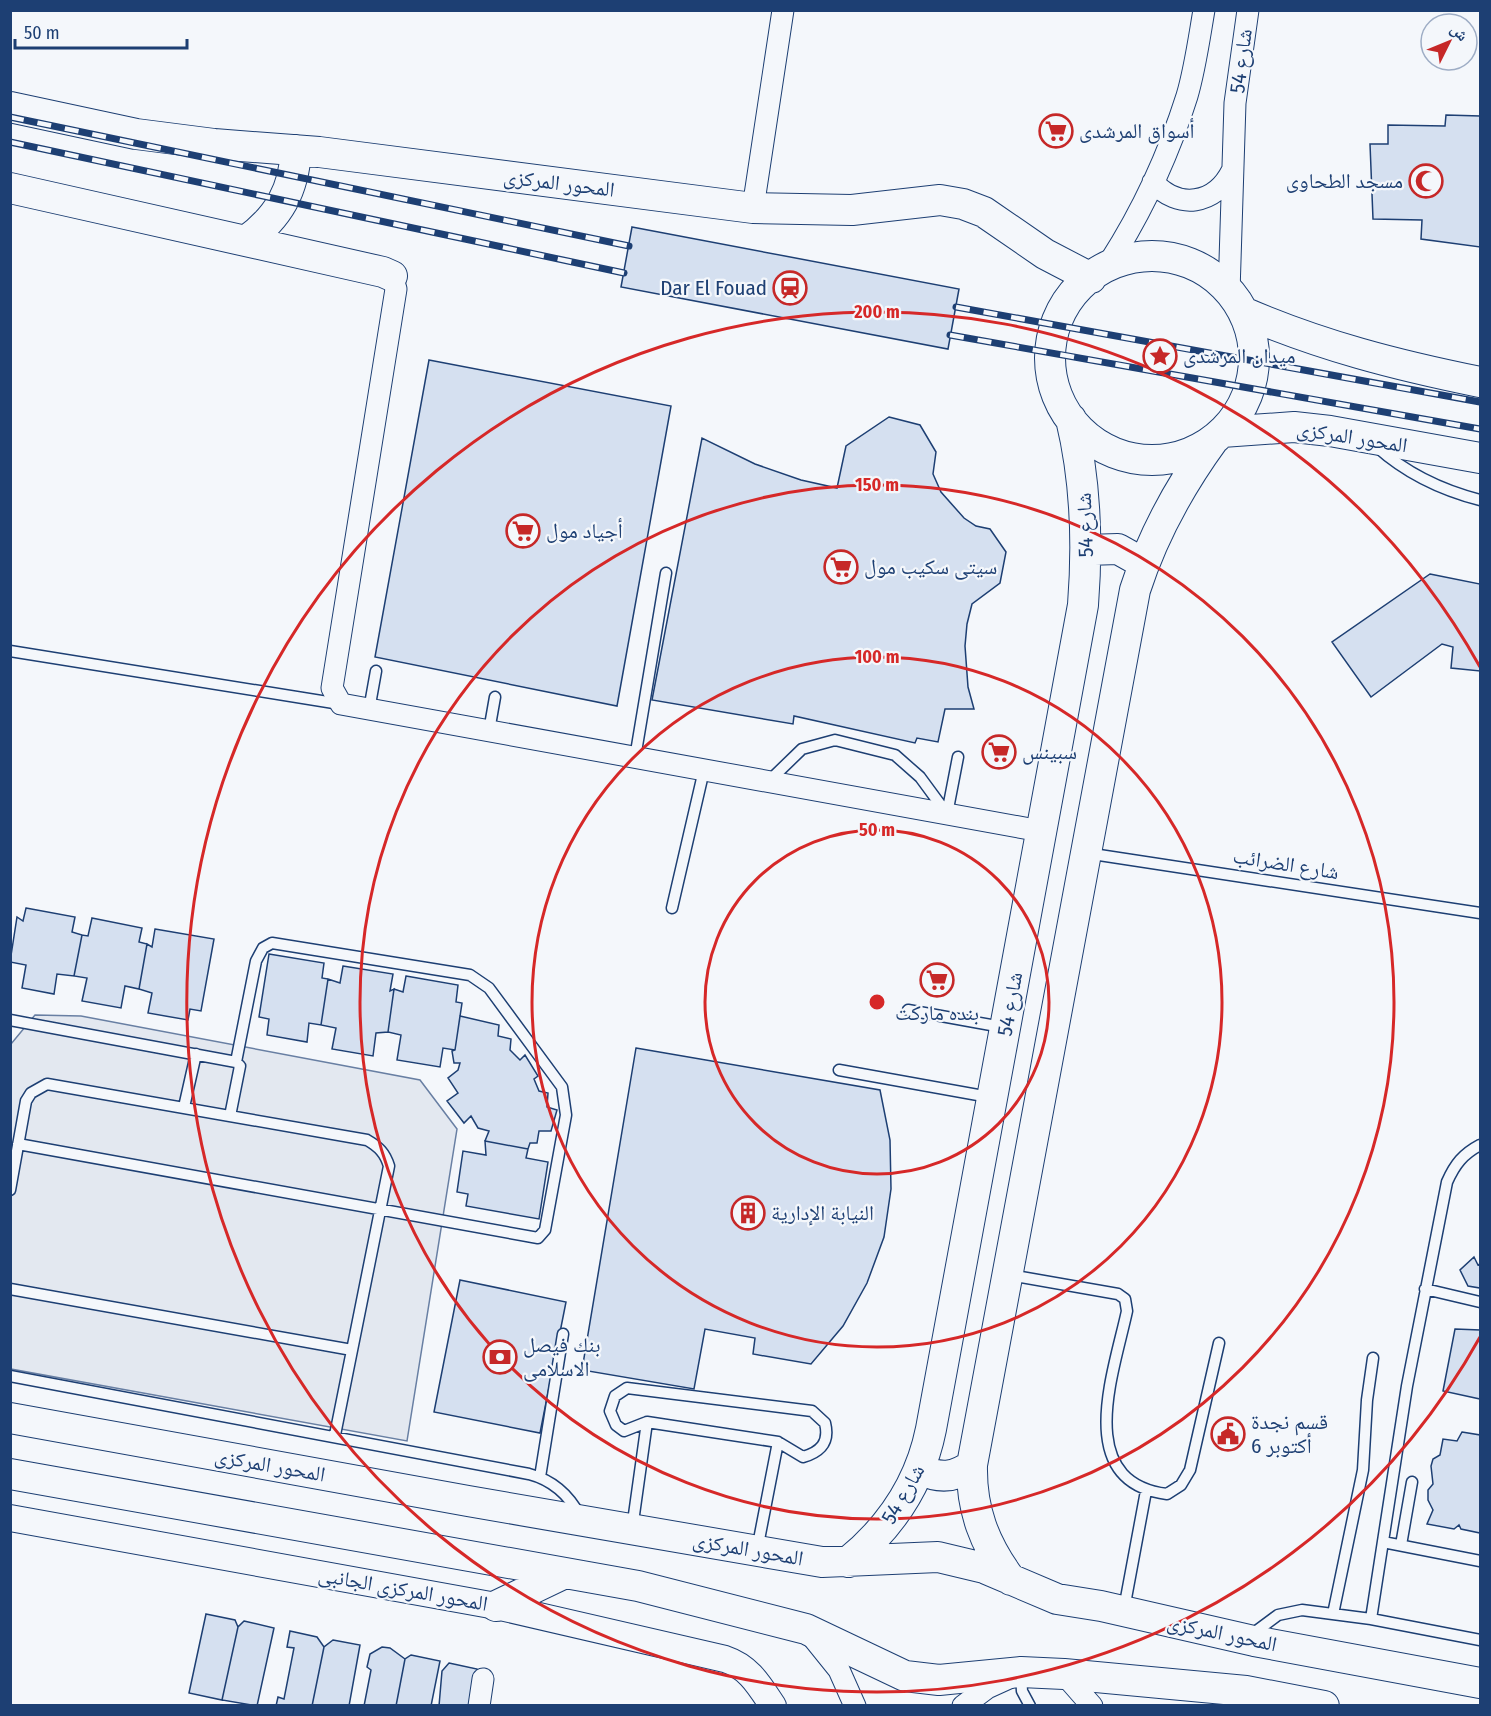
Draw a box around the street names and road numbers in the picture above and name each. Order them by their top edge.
street label: شارع 54 [1224,27,1258,95]
street label: المحور المركزى [502,163,616,203]
street label: المحور المركزى [1295,415,1409,459]
street label: شارع 54 [1071,492,1099,558]
street label: شارع الضرائب [1231,843,1341,885]
street label: شارع 54 [992,970,1028,1038]
street label: المحور المركزى [213,1442,327,1488]
street label: شارع 54 [876,1459,930,1529]
street label: المحور المركزى [691,1526,805,1572]
street label: المحور المركزى الجانبى [316,1561,490,1617]
street label: المحور المركزى [1165,1609,1279,1657]

